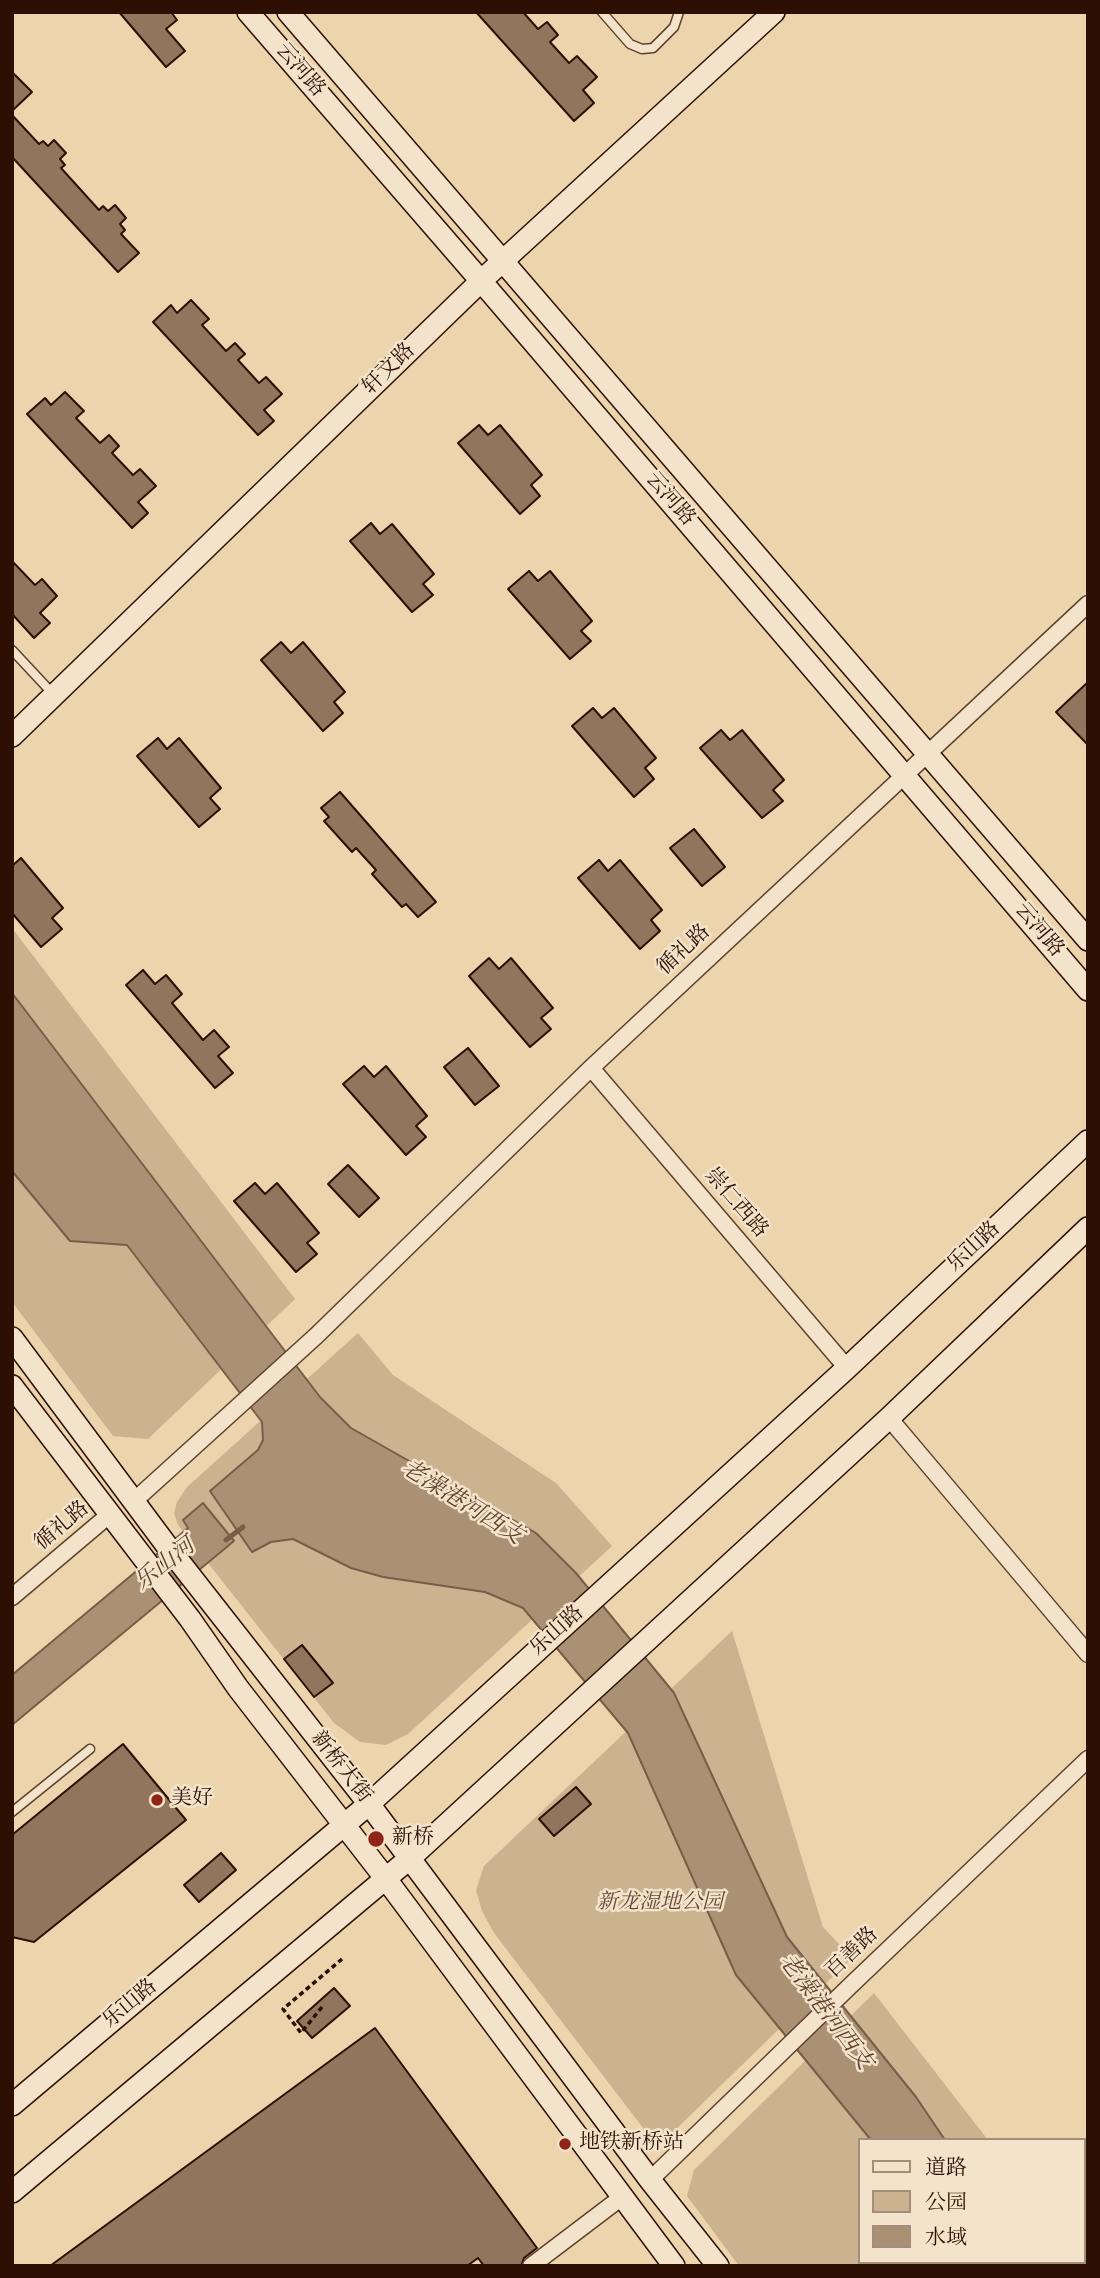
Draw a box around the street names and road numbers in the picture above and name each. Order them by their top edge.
street label: 云河路 [269,39,329,103]
street label: 轩文路 [359,339,421,401]
street label: 云河路 [639,468,699,532]
street label: 云河路 [1008,899,1068,963]
street label: 循礼路 [653,920,717,982]
street label: 崇仁西路 [698,1164,772,1244]
street label: 乐山路 [943,1217,1007,1279]
street label: 循礼路 [31,1497,95,1557]
street label: 乐山路 [526,1602,590,1662]
street label: 新桥大街 [304,1727,376,1809]
street label: 百善路 [822,1923,884,1985]
street label: 乐山路 [99,1975,163,2035]

